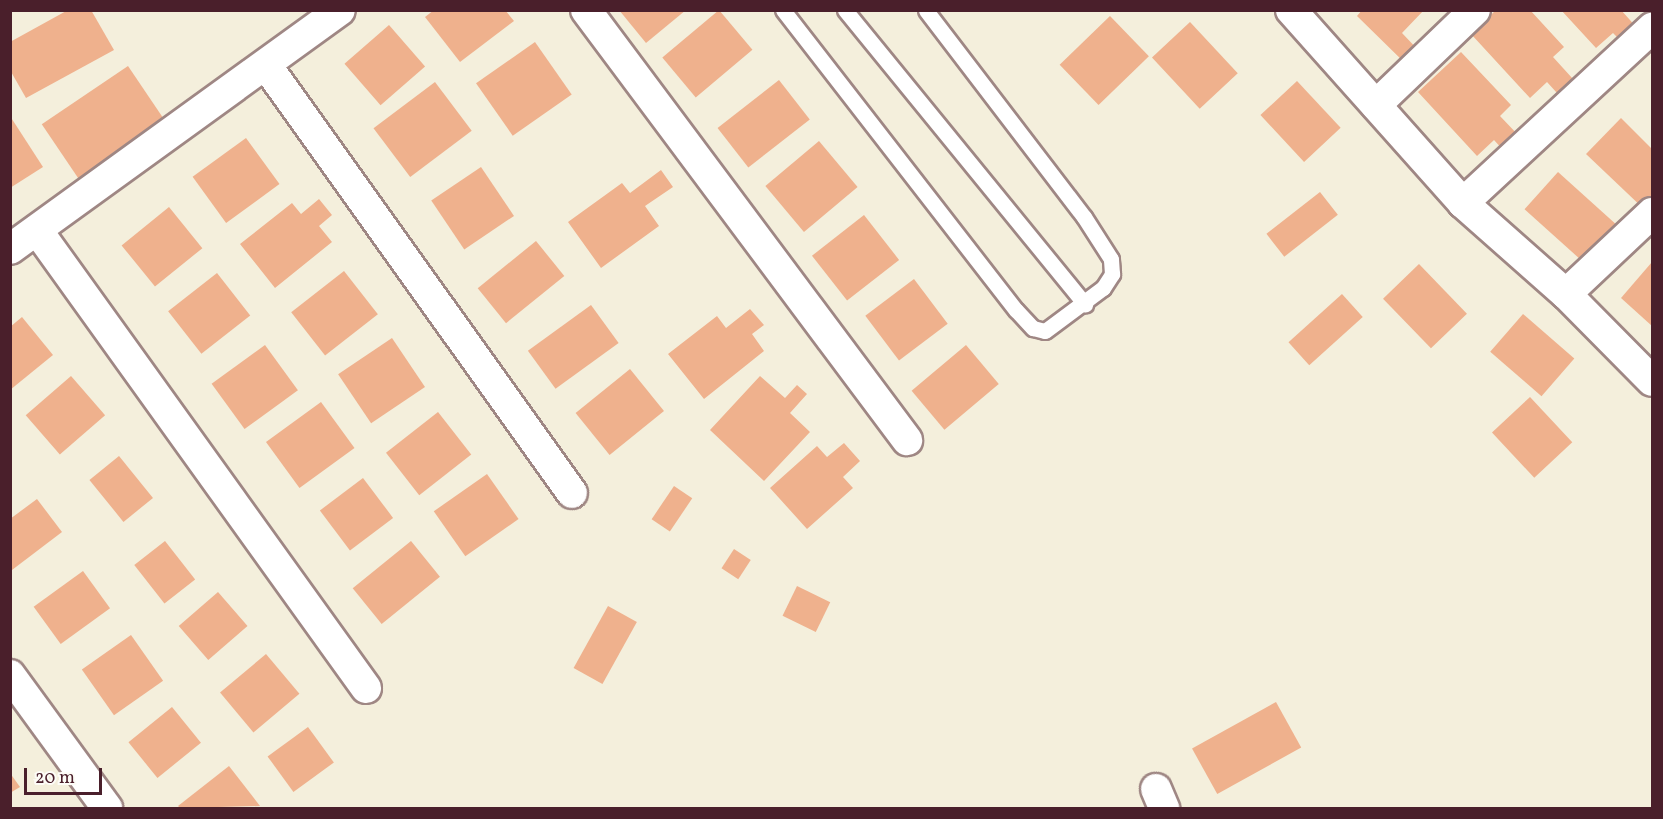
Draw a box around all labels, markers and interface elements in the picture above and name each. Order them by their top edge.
scale bar [27,756,105,794]
text: 20 m [35,766,75,791]

